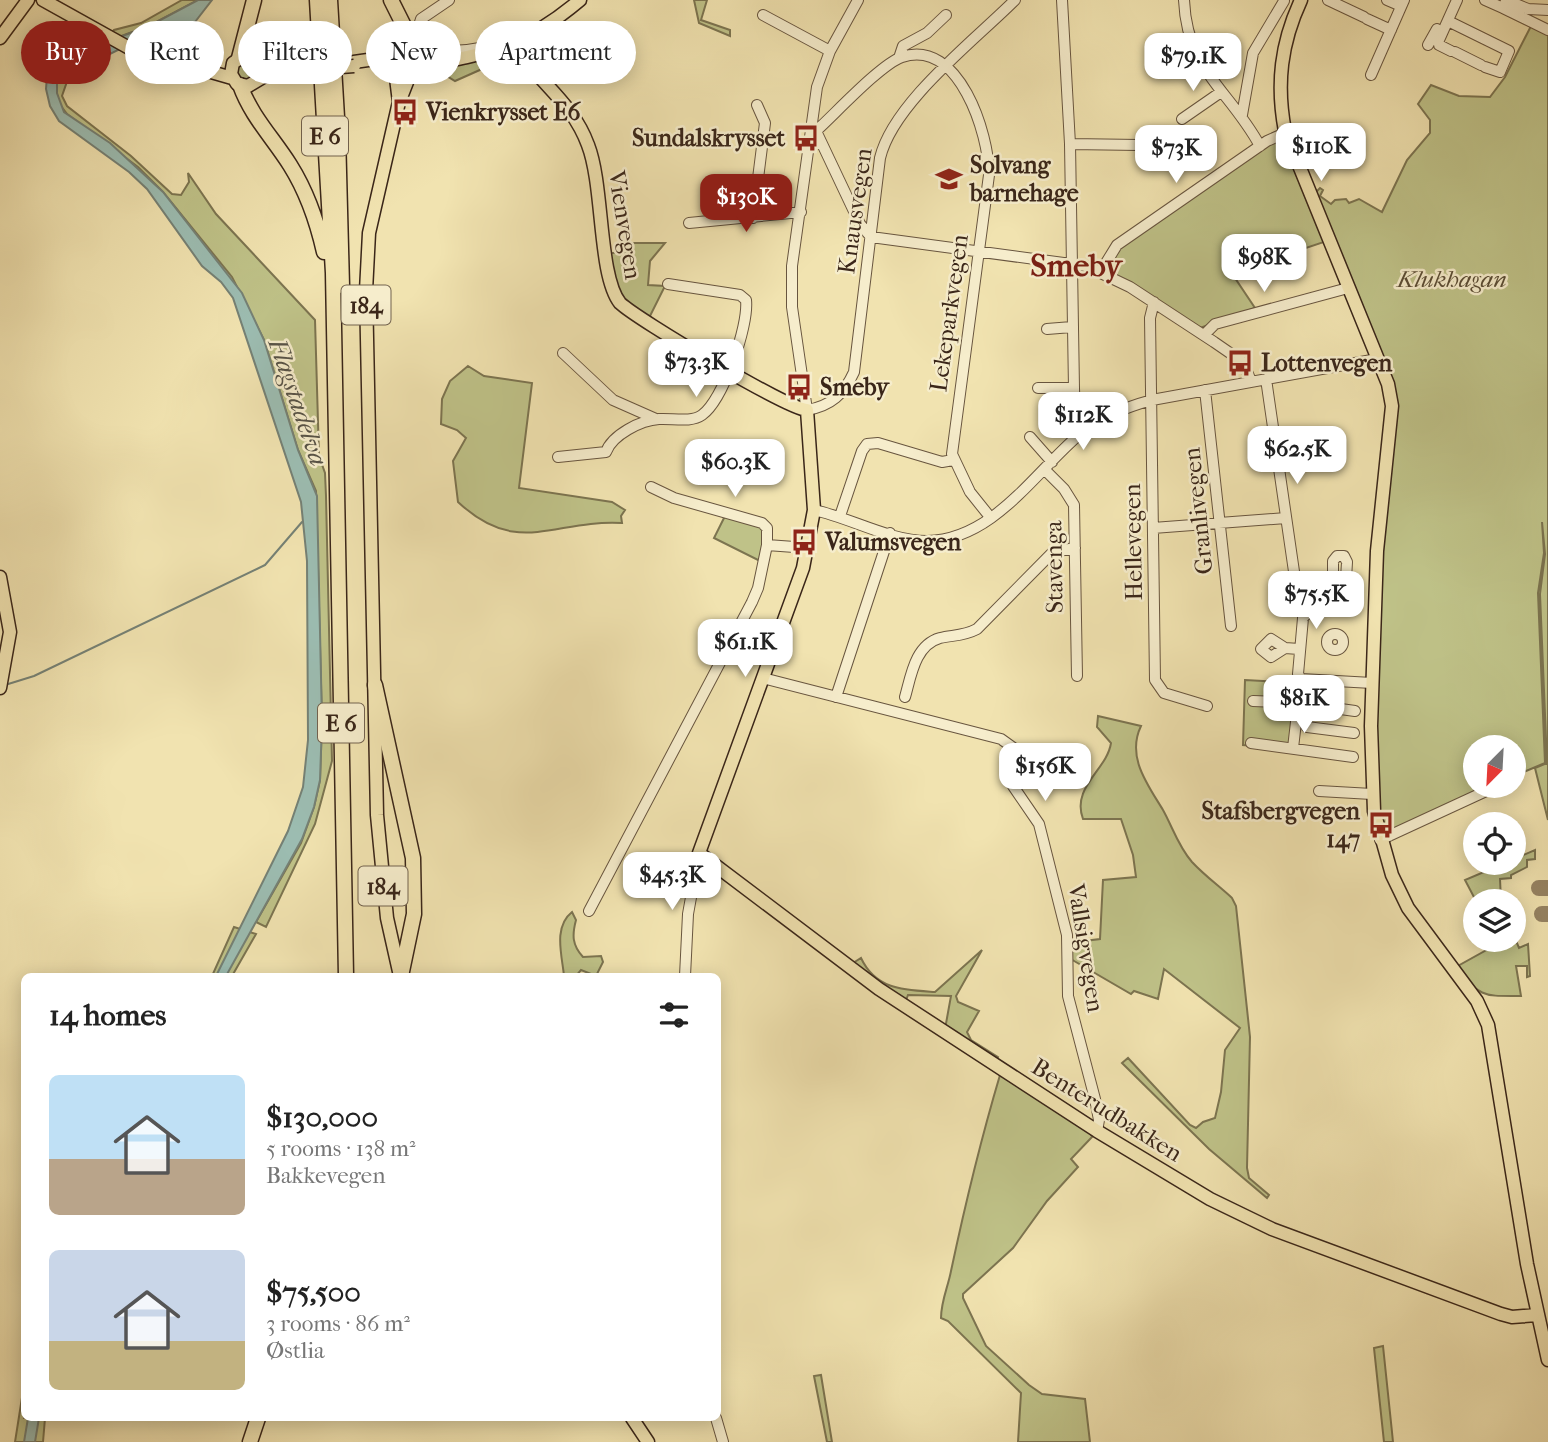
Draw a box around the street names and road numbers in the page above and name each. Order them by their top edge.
road number: E 6 [302,116,348,155]
street label: Knausvegen [832,146,878,276]
street label: Vienvegen [602,168,647,282]
street label: Lekeparkvegen [924,232,974,394]
road number: 184 [342,286,390,324]
street label: Granlivegen [1177,446,1219,576]
street label: Hellevegen [1118,483,1148,601]
street label: Stavenga [1039,519,1069,614]
road number: E 6 [318,704,364,743]
road number: 184 [358,866,408,906]
street label: Vallsigvegen [1062,881,1110,1014]
street label: Benterudbakken [1026,1052,1188,1168]

